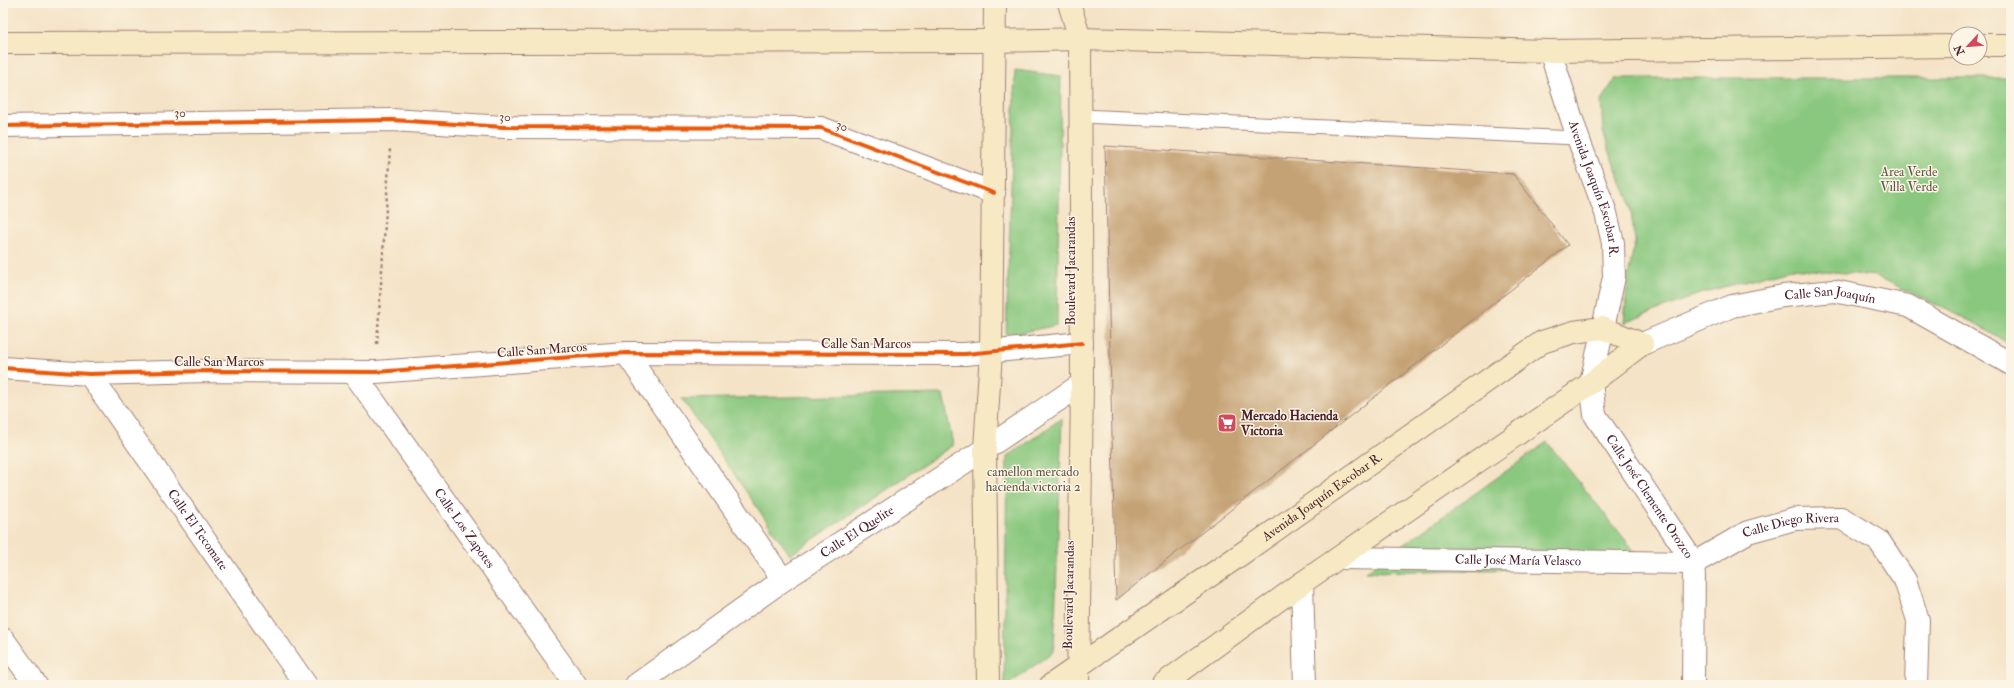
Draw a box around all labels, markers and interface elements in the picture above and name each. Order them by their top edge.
north arrow [1948,26,1988,66]
text: N [1951,42,1968,58]
street label: 30 [174,105,186,121]
street label: 30 [499,109,511,125]
street label: 30 [834,116,850,136]
street label: Avenida Joaquín Escobar R. [1565,117,1621,258]
park label: Area Verde Villa Verde [1880,164,1938,195]
street label: Boulevard Jacarandas [1063,216,1079,325]
street label: Calle San Joaquín [1784,283,1877,307]
street label: Calle San Marcos [821,336,912,352]
street label: Calle San Marcos [496,339,588,361]
street label: Calle San Marcos [174,354,265,370]
place label: Mercado Hacienda Victoria [1240,408,1339,439]
supermarket icon: Mercado Hacienda Victoria [1216,412,1238,434]
street label: Calle José Clemente Orozco [1602,431,1697,562]
street label: Avenida Joaquín Escobar R. [1258,449,1385,545]
park label: camellon mercado hacienda victoria 2 [985,464,1081,495]
street label: Calle Los Zapotes [430,485,499,572]
street label: Calle El Tecomate [164,486,232,574]
street label: Calle El Quelite [817,502,897,562]
street label: Calle Diego Rivera [1739,510,1840,542]
street label: Boulevard Jacarandas [1060,540,1078,650]
street label: Calle José María Velasco [1455,552,1581,569]

